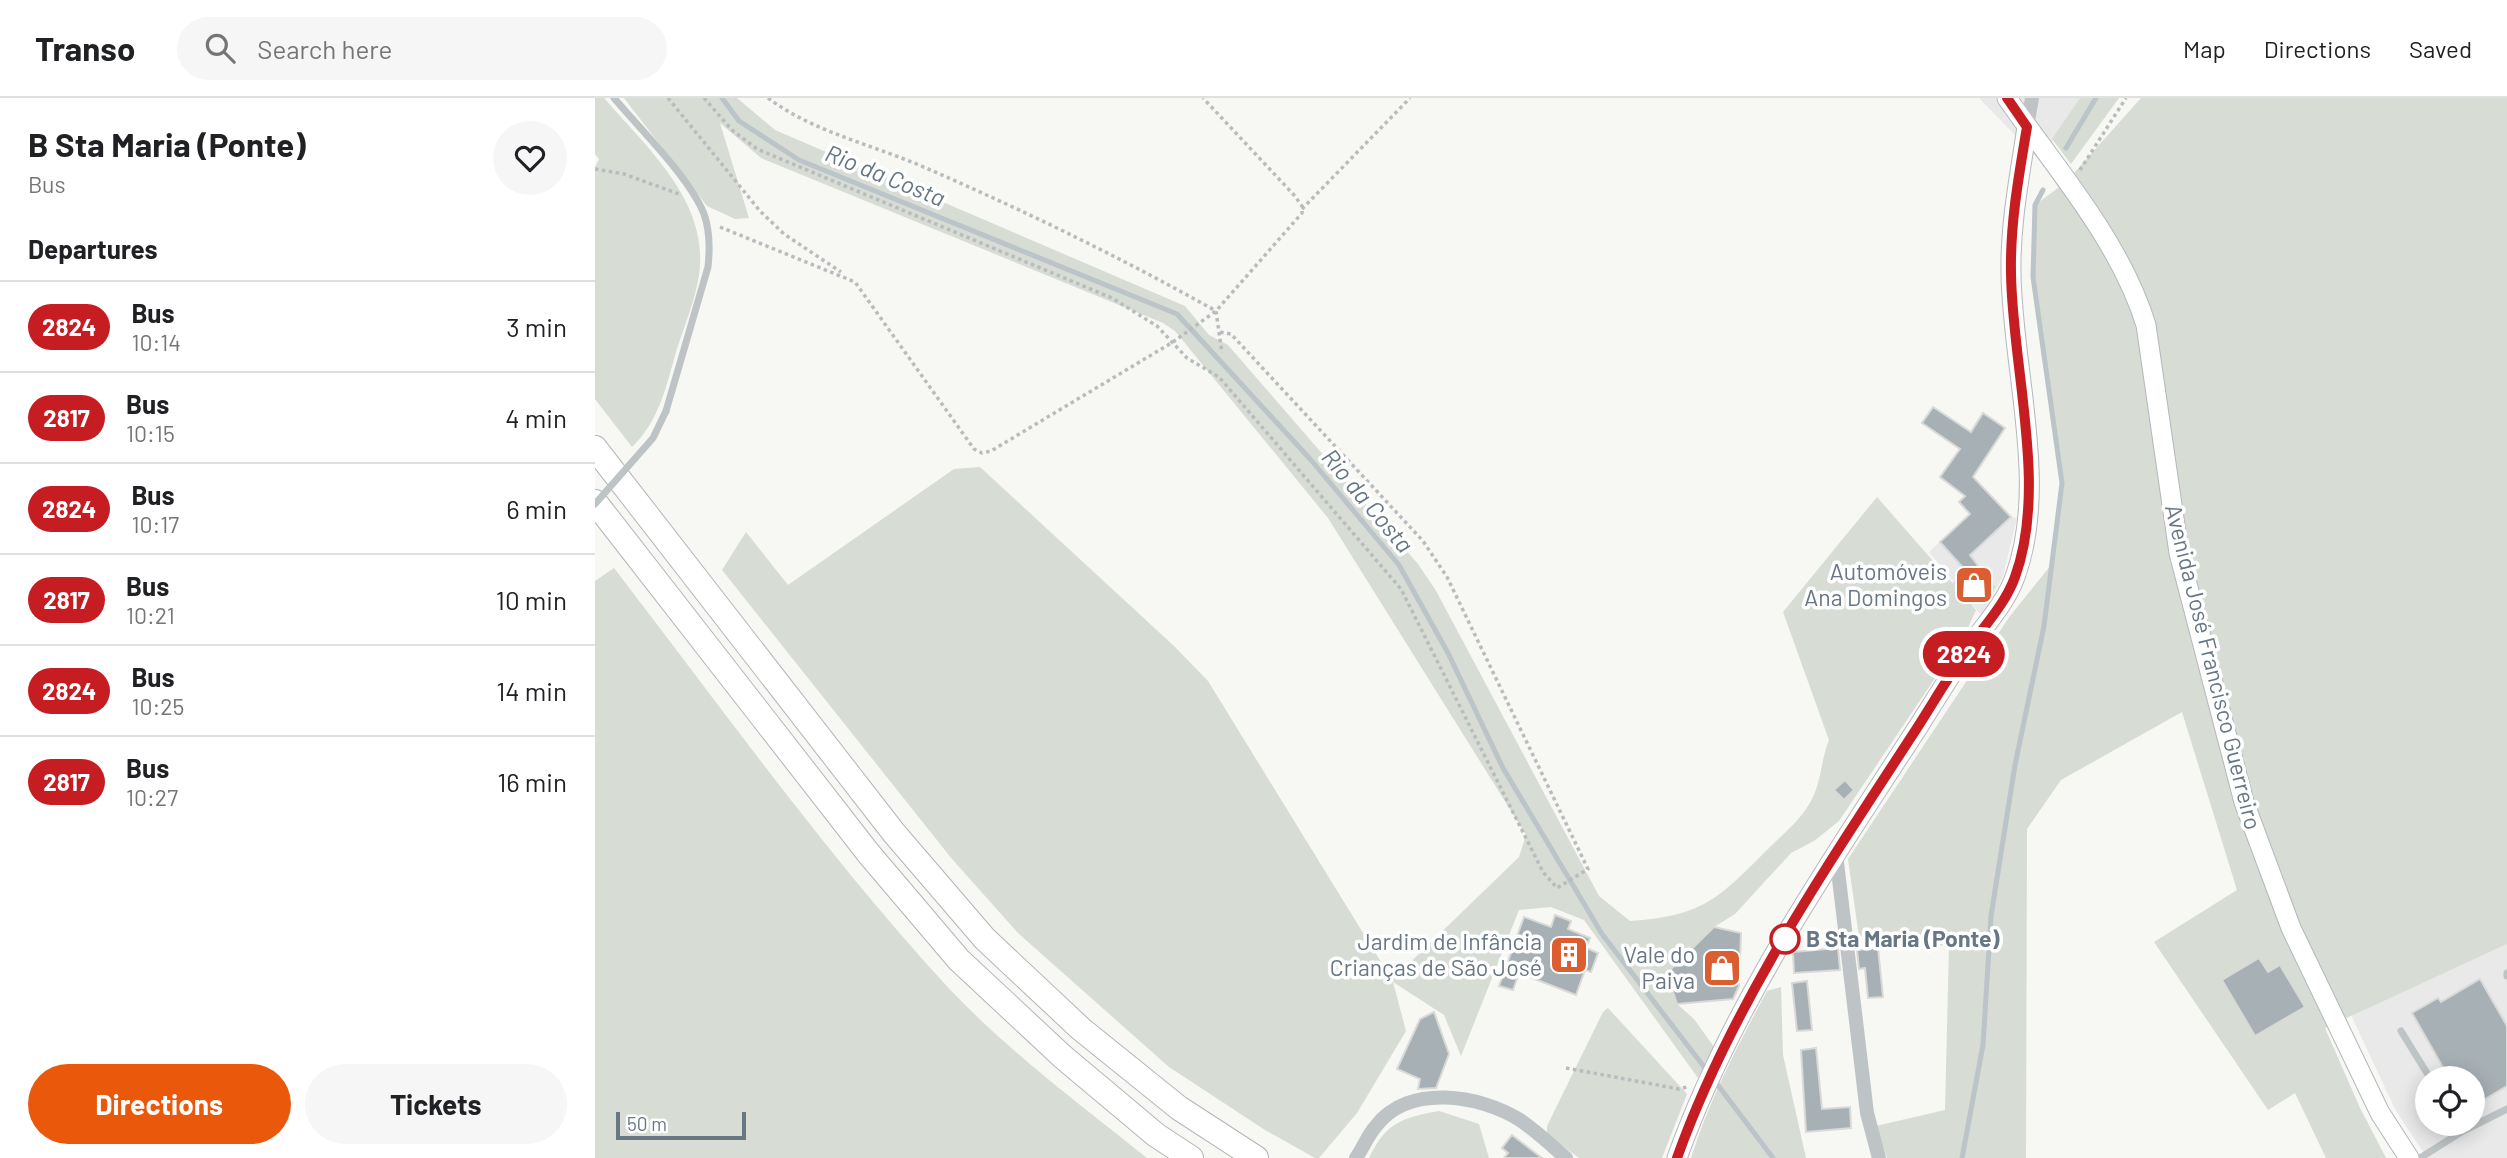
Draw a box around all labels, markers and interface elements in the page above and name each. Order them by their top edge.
search box [177,17,667,80]
text: Transo [35,28,135,68]
icon: search [201,29,239,67]
text: Search here [257,33,392,64]
text: Map [2183,34,2226,63]
text: Directions [2264,34,2371,63]
text: Saved [2409,34,2472,63]
button: heart [493,121,567,195]
text: B Sta Maria (Ponte) [28,124,306,164]
water label: Rio da Costa [821,137,950,212]
text: Bus [28,170,66,198]
text: Departures [28,233,158,264]
text: Bus [131,297,175,328]
text: 3 min [506,311,567,342]
text: 2824 [42,312,96,341]
text: 10:14 [131,328,181,356]
text: Bus [126,388,169,419]
text: 4 min [505,402,567,433]
text: 2817 [43,403,90,432]
text: 10:15 [126,419,175,447]
water label: Rio da Costa [1316,442,1420,558]
text: Bus [131,479,175,510]
text: 6 min [506,493,567,524]
text: 2824 [42,494,96,523]
street label: Avenida José Francisco Guerreiro [2160,501,2268,832]
text: 10:17 [131,510,179,538]
place label: Automóveis Ana Domingos [1804,557,1947,611]
shop icon: Automóveis Ana Domingos [1953,564,1995,606]
text: Bus [126,570,169,601]
text: 10 min [496,584,567,615]
text: 2817 [43,585,90,614]
text: 10:21 [126,601,175,629]
line badge: 2824 [1915,631,2013,677]
text: 2824 [1937,639,1991,668]
text: Bus [131,661,175,692]
text: 14 min [496,675,567,706]
text: 2824 [42,676,96,705]
text: 10:25 [131,692,184,720]
text: Bus [126,752,169,783]
text: 16 min [497,766,567,797]
text: 2817 [43,767,90,796]
text: 10:27 [126,783,178,811]
marker: B Sta Maria (Ponte) [1770,924,1800,954]
place label: B Sta Maria (Ponte) [1806,924,2000,952]
place label: Jardim de Infância Crianças de São José [1330,927,1542,981]
building icon: Jardim de Infância Crianças de São José [1548,934,1590,976]
place label: Vale do Paiva [1624,940,1695,994]
shop icon: Vale do Paiva [1701,947,1743,989]
button: Directions [28,1064,291,1144]
button: Tickets [305,1064,567,1144]
map controls [2415,1066,2485,1136]
button: locate [2415,1066,2485,1136]
scale bar [616,1109,745,1141]
text: 50 m [627,1112,667,1135]

